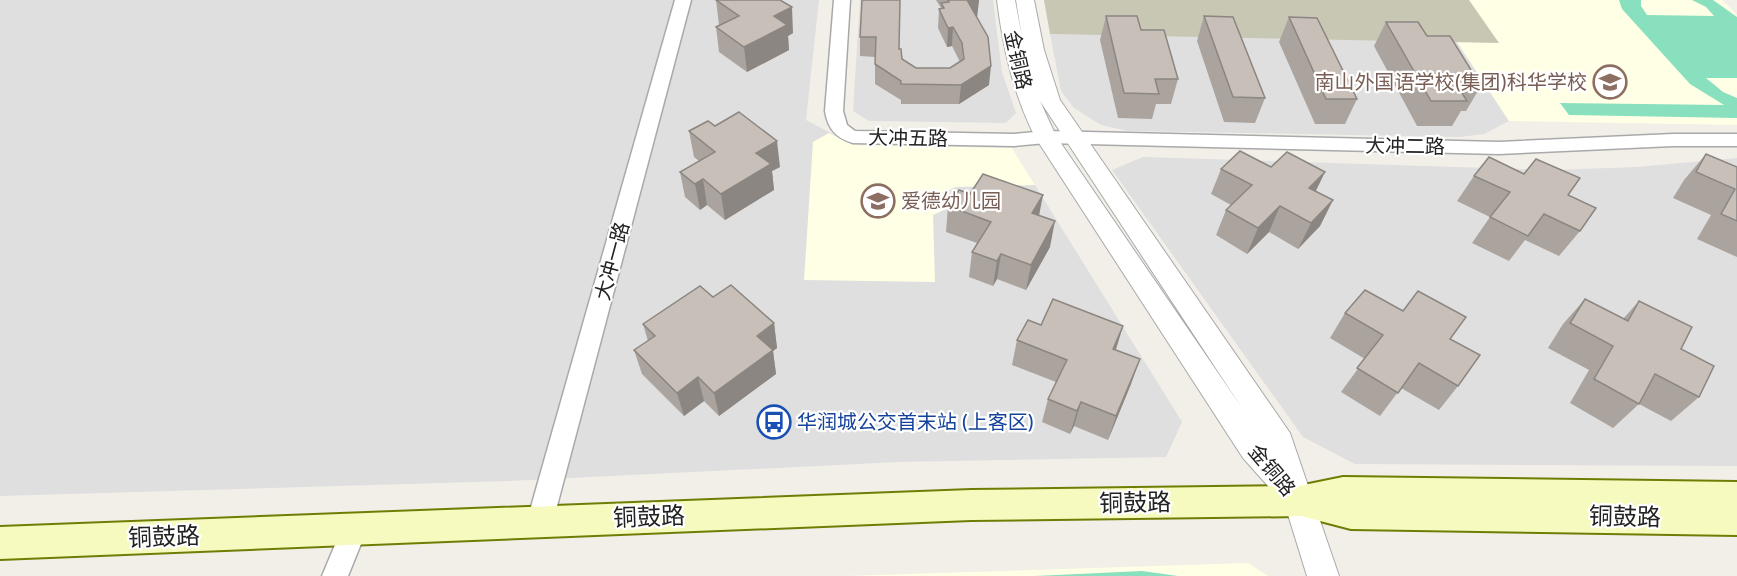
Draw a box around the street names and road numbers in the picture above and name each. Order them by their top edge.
street label: 金铜路 [1000,28,1036,92]
street label: 大冲五路 [868,125,948,151]
street label: 大冲二路 [1365,133,1445,159]
street label: 大冲一路 [590,219,634,303]
street label: 金铜路 [1244,439,1300,501]
street label: 铜鼓路 [1099,487,1171,518]
street label: 铜鼓路 [612,501,685,532]
street label: 铜鼓路 [1589,501,1661,532]
street label: 铜鼓路 [127,521,200,552]

